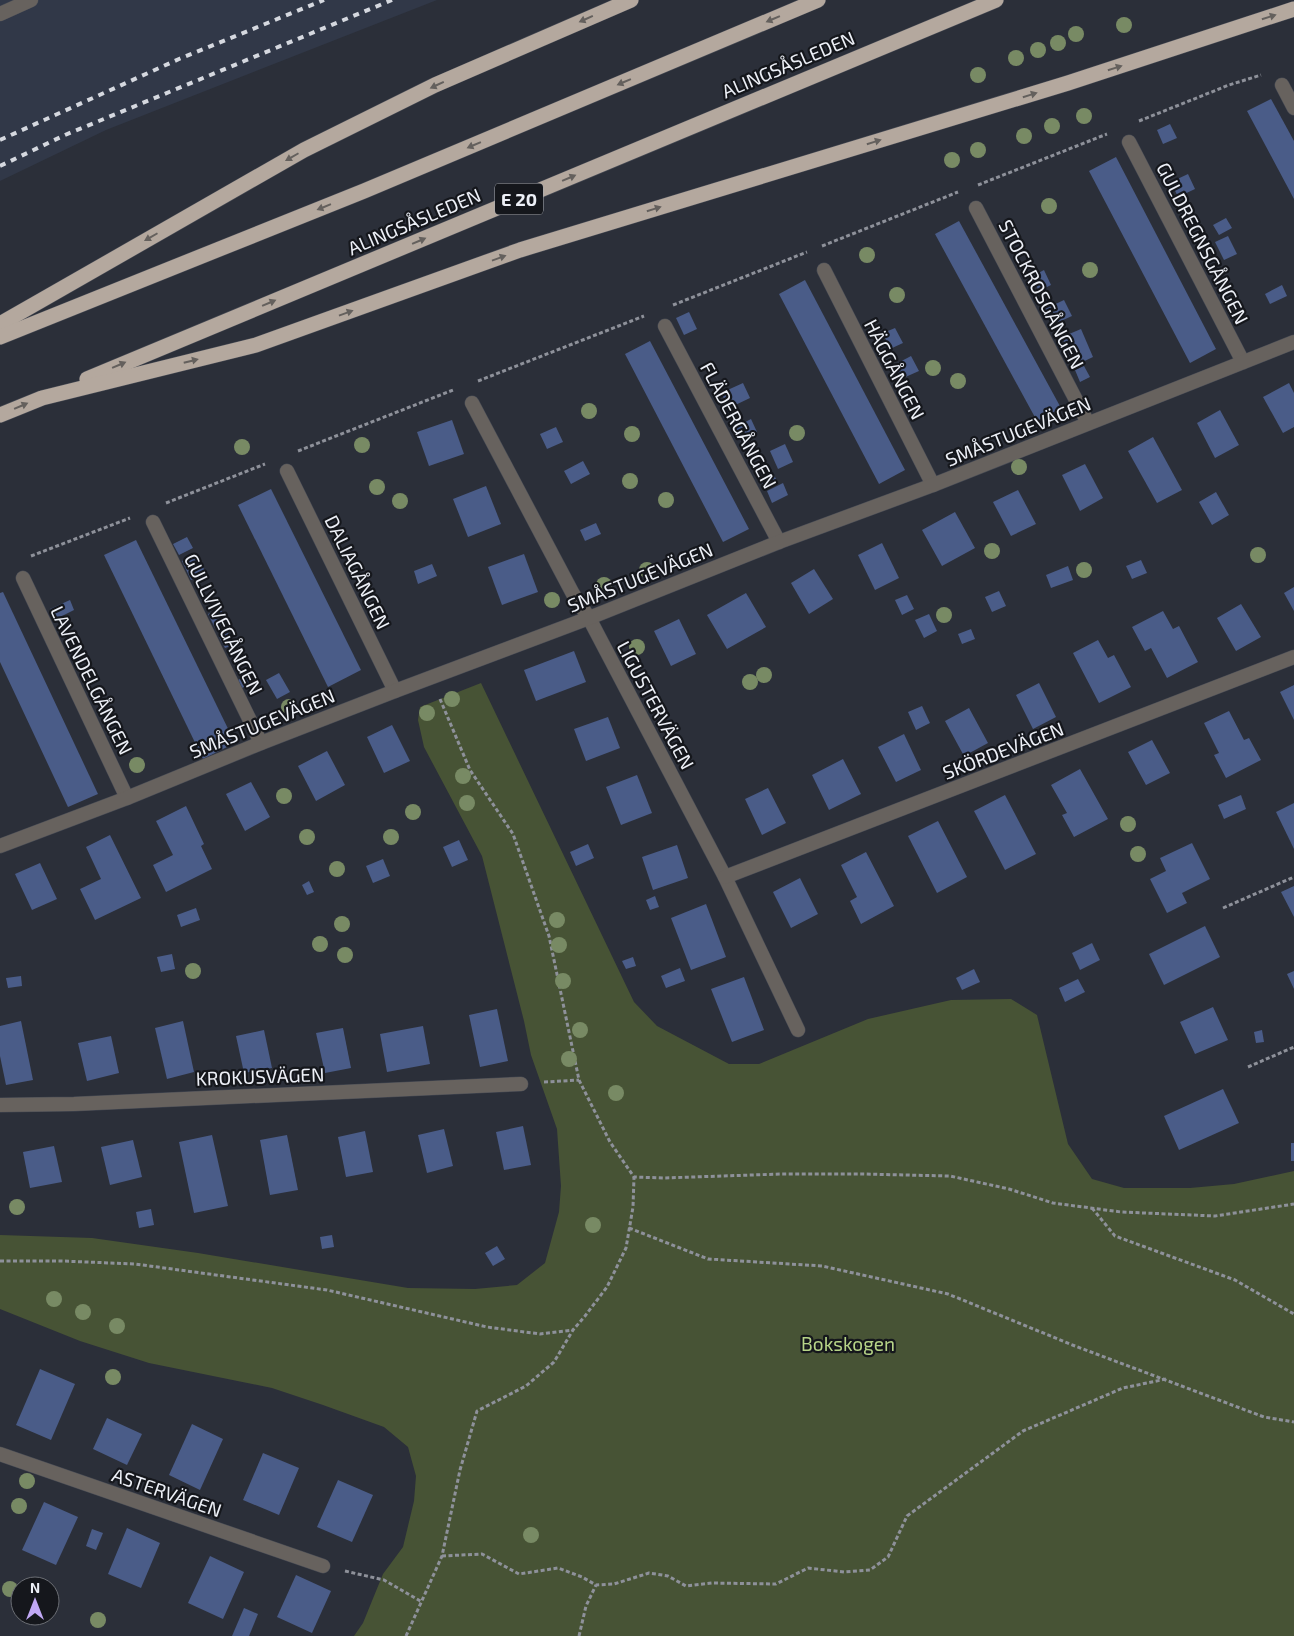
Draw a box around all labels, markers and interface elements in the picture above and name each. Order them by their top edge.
one-way arrow [1262,13,1277,21]
one-way arrow [579,15,593,23]
one-way arrow [765,15,780,23]
street label: ALINGSÅSLEDEN [718,26,858,102]
one-way arrow [1107,64,1122,71]
one-way arrow [616,79,631,86]
one-way arrow [430,81,444,89]
one-way arrow [1023,91,1038,99]
one-way arrow [867,138,882,146]
one-way arrow [466,141,481,149]
one-way arrow [285,152,298,161]
street label: GULDREGNSGÅNGEN [1152,158,1254,328]
one-way arrow [562,173,576,181]
street label: ALINGSÅSLEDEN [344,183,484,259]
road number: E 20 [495,183,543,214]
one-way arrow [316,203,331,211]
one-way arrow [647,205,662,213]
street label: STOCKROSGÅNGEN [994,216,1090,372]
one-way arrow [144,233,157,242]
one-way arrow [412,236,426,244]
one-way arrow [492,254,507,262]
one-way arrow [262,299,277,307]
one-way arrow [339,309,354,316]
street label: HÄGGÅNGEN [860,315,930,423]
one-way arrow [184,357,199,365]
street label: FLÄDERGÅNGEN [696,358,782,492]
one-way arrow [112,361,126,369]
street label: SMÅSTUGEVÄGEN [942,391,1094,471]
one-way arrow [14,402,28,410]
street label: DALIAGÅNGEN [320,511,396,633]
street label: SMÅSTUGEVÄGEN [564,537,716,617]
street label: GULLVIVEGÅNGEN [180,550,268,698]
street label: LAVENDELGÅNGEN [46,602,138,758]
street label: LIGUSTERVÄGEN [613,637,699,773]
street label: SMÅSTUGEVÄGEN [186,683,338,763]
street label: SKÖRDEVÄGEN [939,716,1067,784]
street label: KROKUSVÄGEN [195,1062,325,1090]
park label: Bokskogen [801,1332,895,1355]
street label: ASTERVÄGEN [109,1462,225,1522]
north arrow [10,1576,60,1626]
text: N [30,1579,40,1596]

